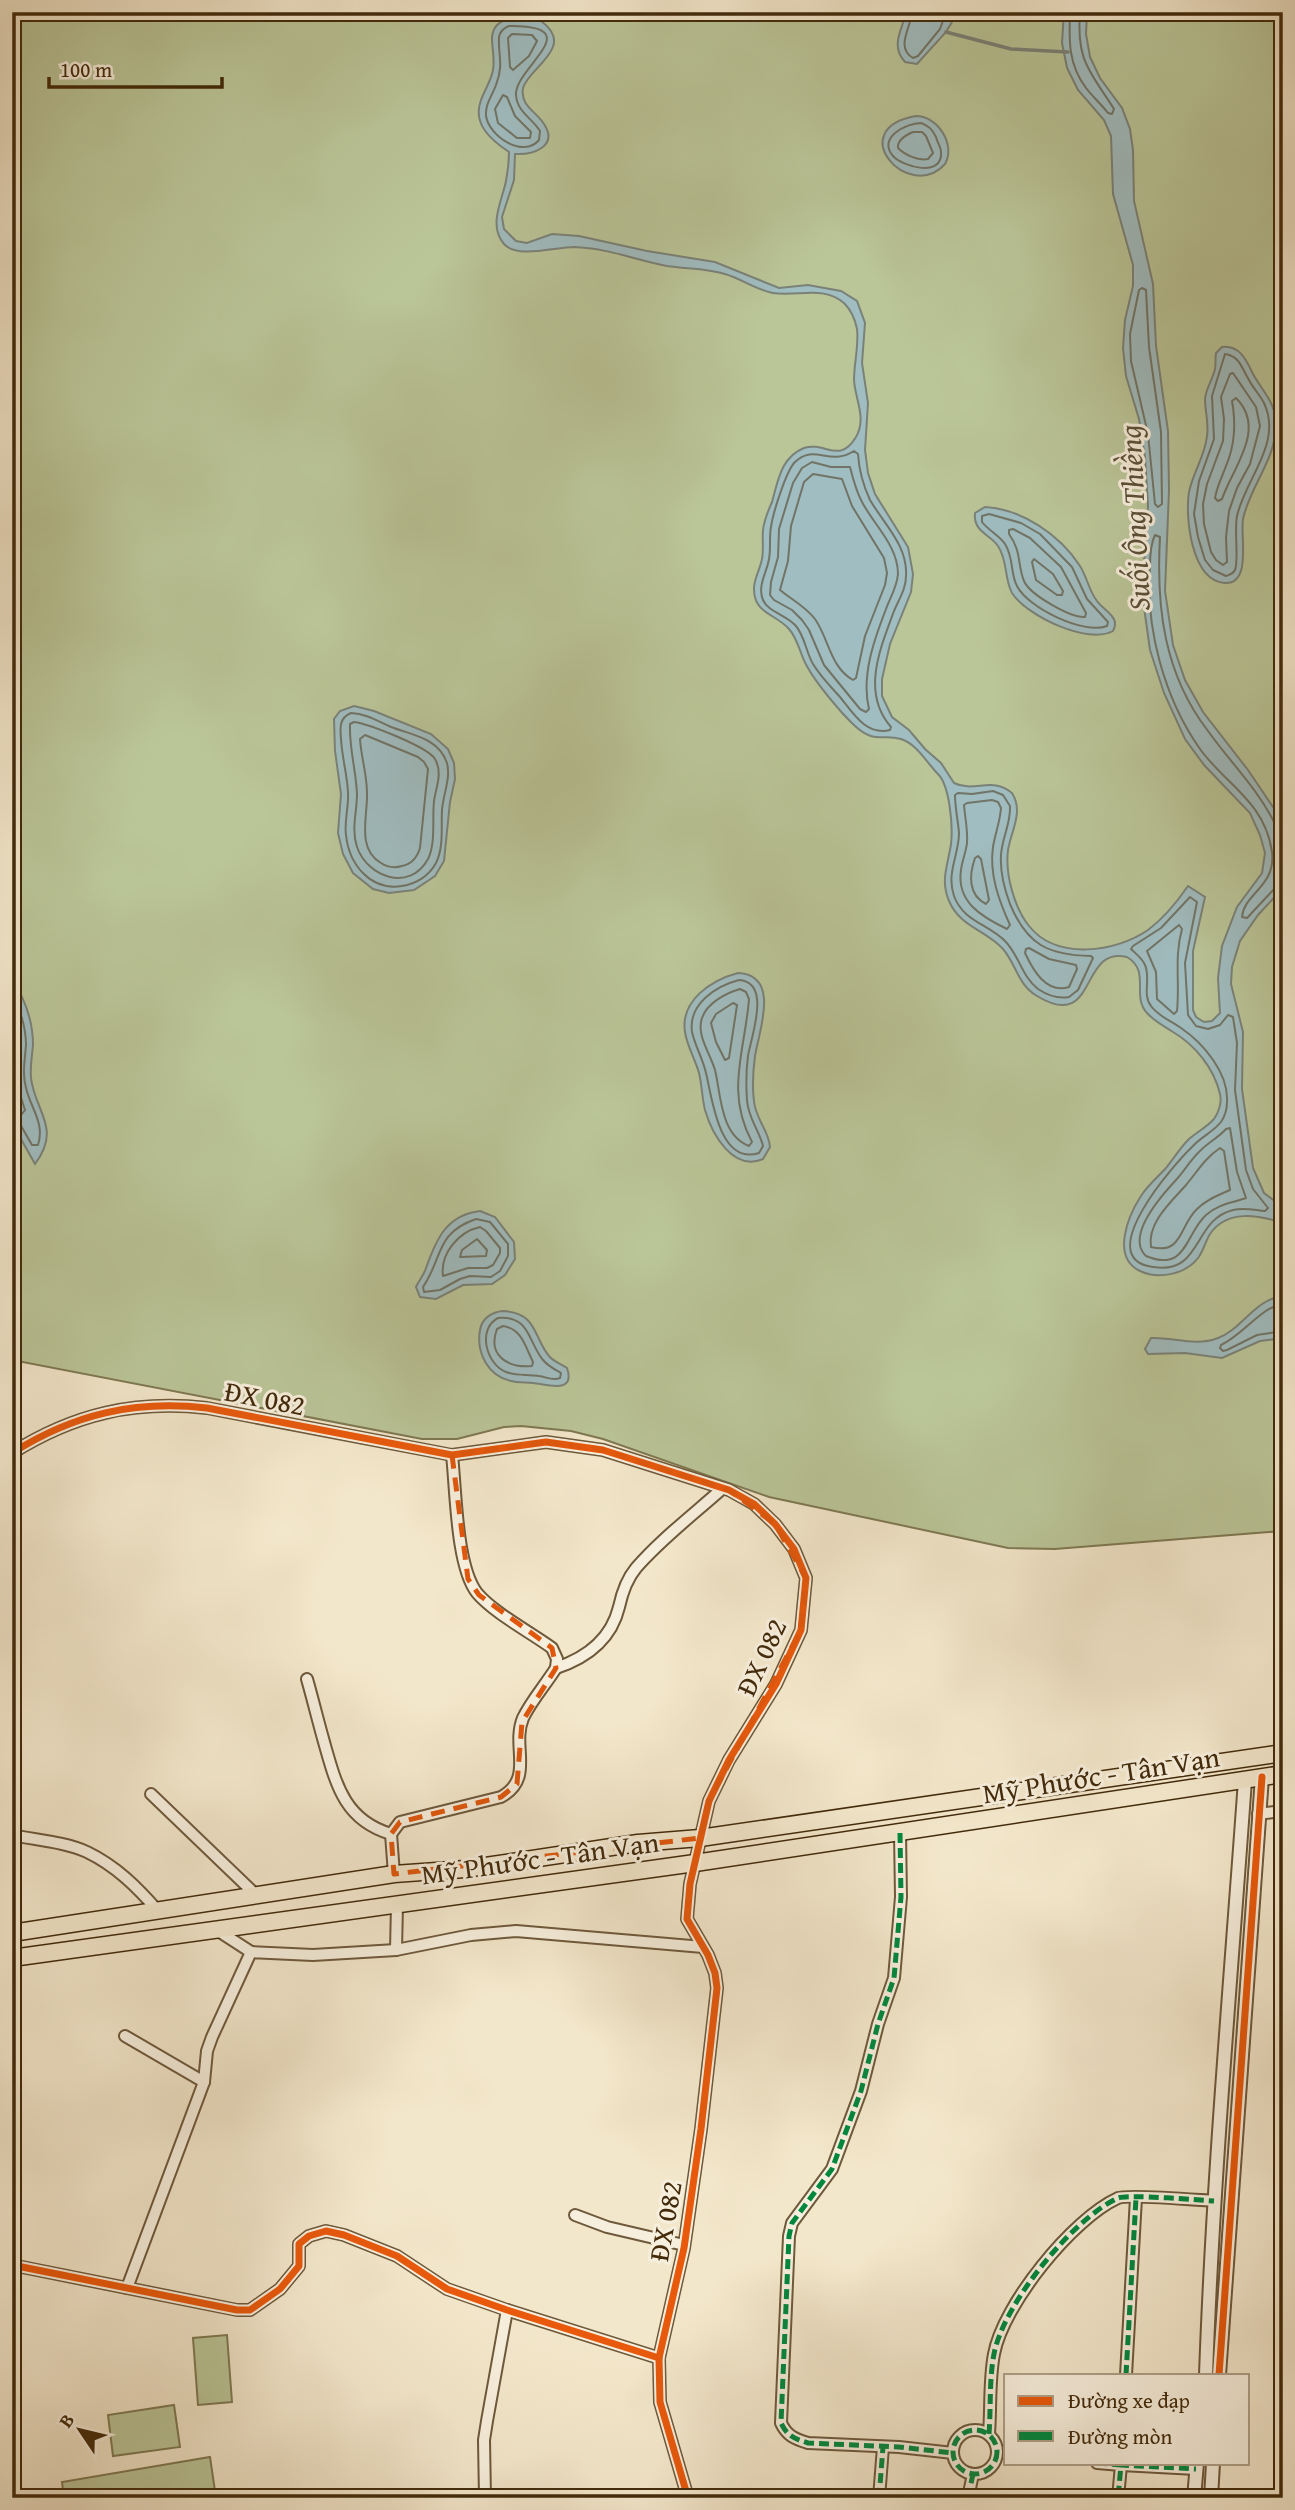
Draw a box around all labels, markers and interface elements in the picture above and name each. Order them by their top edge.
scale bar [49,46,222,90]
text: 100 m [60,54,112,85]
water label: Suối Ông Thiềng [1107,423,1161,612]
street label: ĐX 082 [221,1370,309,1425]
street label: ĐX 082 [725,1611,796,1702]
street label: Mỹ Phước - Tân Vạn [979,1735,1223,1813]
street label: Mỹ Phước - Tân Vạn [418,1820,662,1894]
street label: ĐX 082 [637,2177,692,2264]
legend [1004,2374,1250,2464]
text: Đường xe đạp [1068,2385,1190,2416]
north arrow [46,2394,116,2464]
text: B [51,2407,81,2433]
text: Đường mòn [1068,2421,1172,2452]

